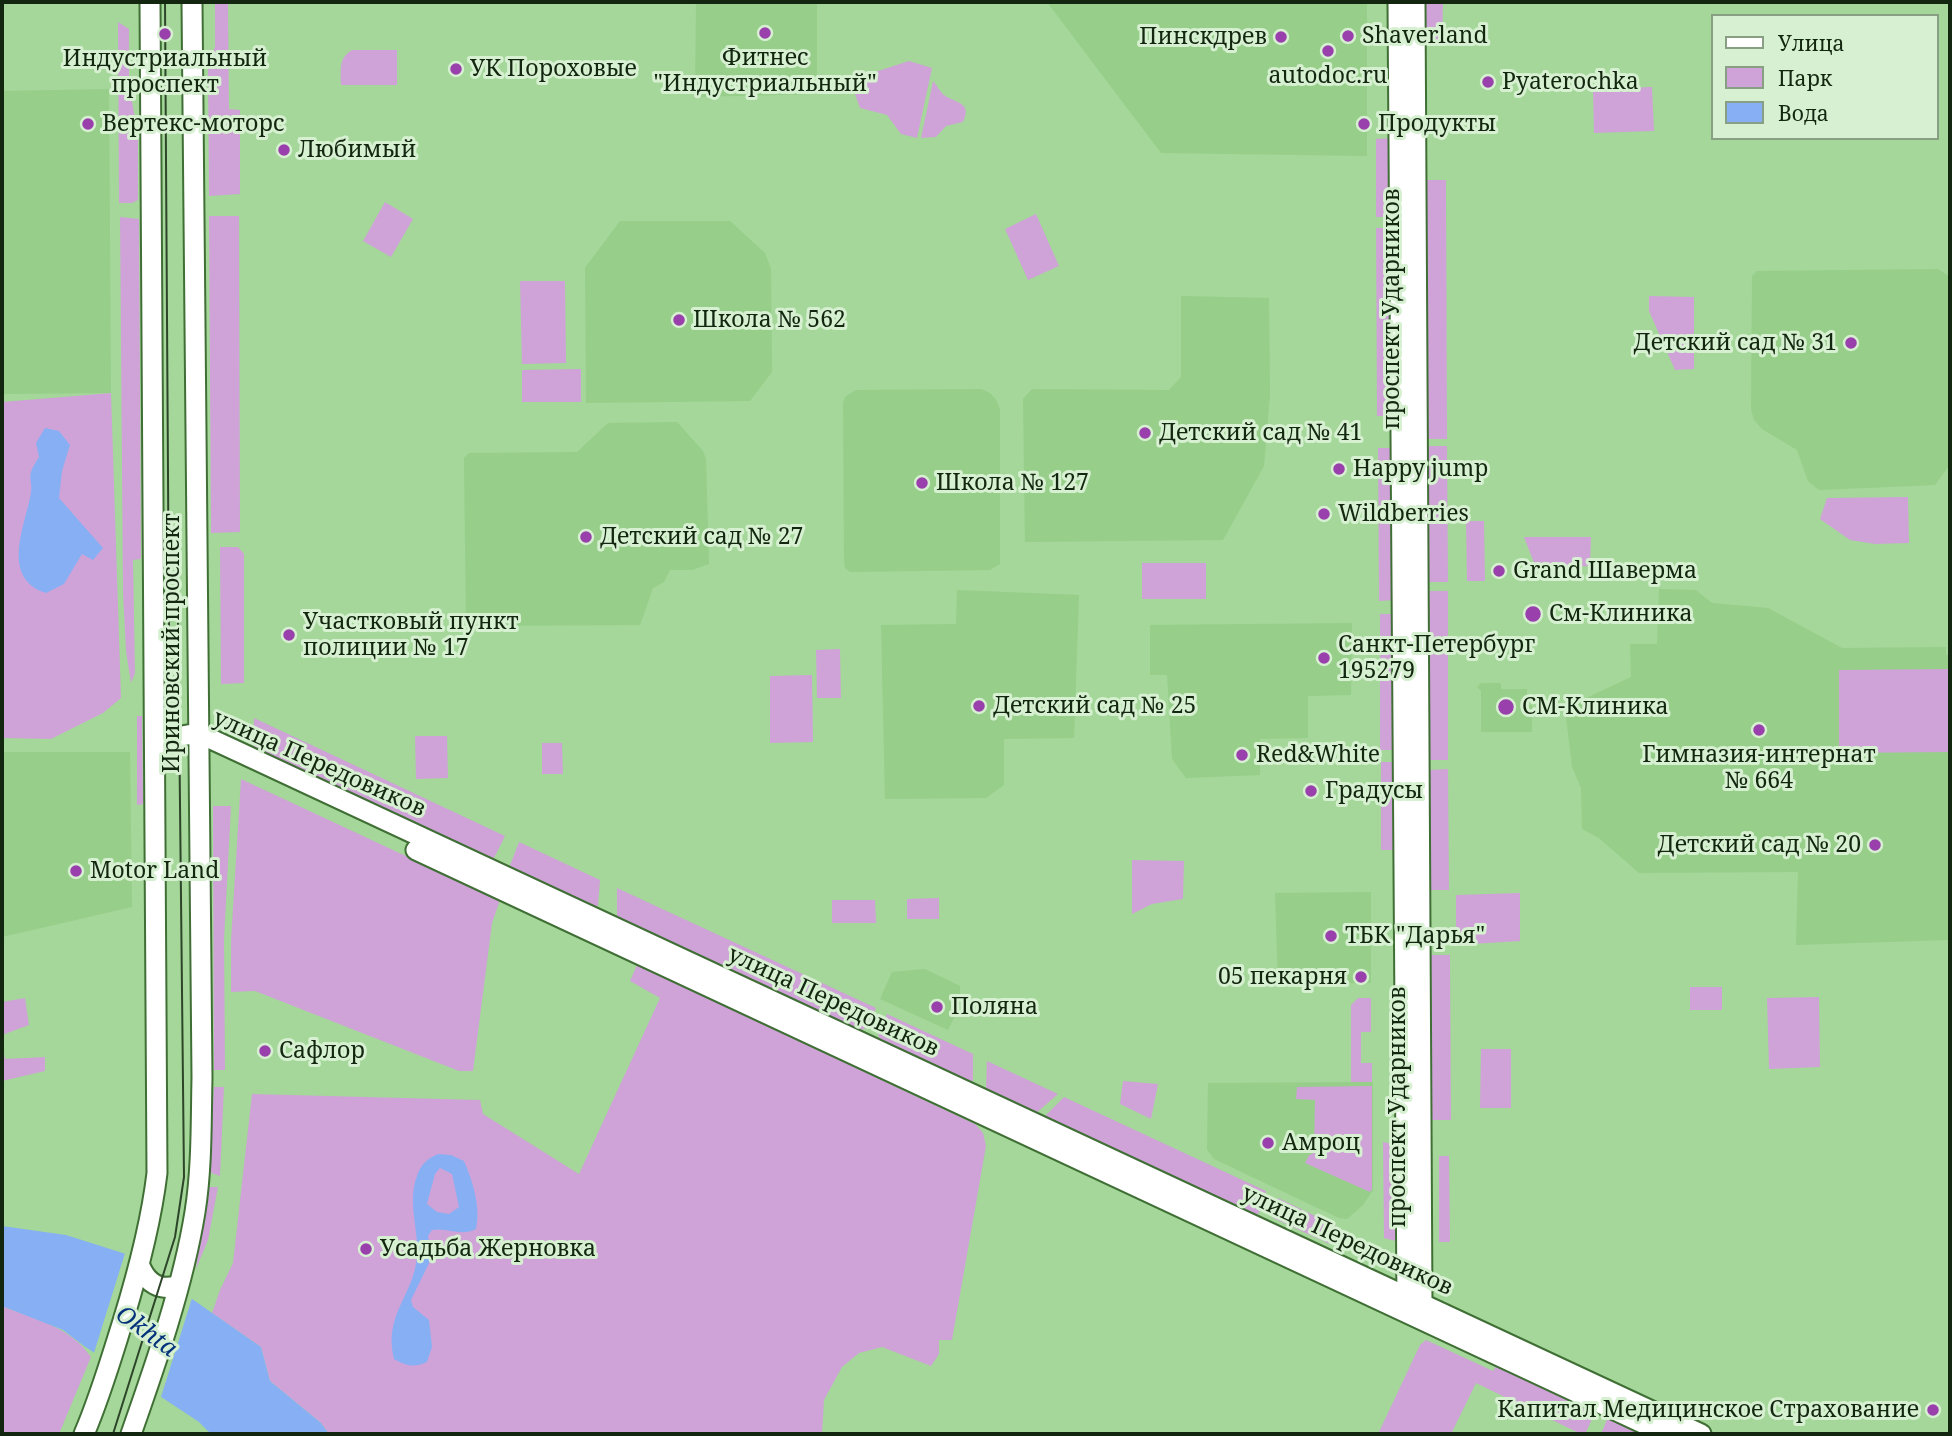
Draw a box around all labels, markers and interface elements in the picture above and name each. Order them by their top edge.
legend [1710,14,1938,140]
place label: Shaverland [1362,22,1488,50]
place label: Пинскдрев [1139,23,1267,51]
marker: Фитнес "Индустриальный" [757,25,773,41]
marker: Индустриальный проспект [157,26,173,42]
marker: Shaverland [1340,28,1356,44]
marker: Пинскдрев [1273,29,1289,45]
text: Улица [1778,29,1845,57]
marker: autodoc.ru [1320,43,1336,59]
place label: Фитнес "Индустриальный" [653,44,877,98]
place label: Индустриальный проспект [63,45,267,99]
place label: УК Пороховые [470,55,637,83]
marker: УК Пороховые [448,61,464,77]
place label: autodoc.ru [1269,62,1387,90]
text: Парк [1778,64,1832,92]
place label: Pyaterochka [1502,68,1639,96]
marker: Pyaterochka [1480,74,1496,90]
text: Вода [1778,99,1829,127]
place label: Вертекс-моторс [102,110,284,138]
place label: Продукты [1378,110,1496,138]
marker: Вертекс-моторс [80,116,96,132]
marker: Продукты [1356,116,1372,132]
place label: Любимый [298,136,416,164]
marker: Любимый [276,142,292,158]
street label: проспект Ударников [1378,188,1406,430]
place label: Школа № 562 [693,306,846,334]
marker: Школа № 562 [671,312,687,328]
place label: Детский сад № 31 [1634,329,1837,357]
marker: Детский сад № 31 [1843,335,1859,351]
place label: Детский сад № 41 [1159,419,1362,447]
marker: Детский сад № 41 [1137,425,1153,441]
place label: Happy jump [1353,455,1488,483]
marker: Happy jump [1331,461,1347,477]
place label: Школа № 127 [936,469,1089,497]
marker: Школа № 127 [914,475,930,491]
place label: Wildberries [1338,500,1469,528]
marker: Wildberries [1316,506,1332,522]
street label: Ириновский проспект [158,513,186,773]
place label: Детский сад № 27 [600,523,803,551]
marker: Детский сад № 27 [578,529,594,545]
place label: Grand Шаверма [1513,557,1697,585]
marker: Grand Шаверма [1491,563,1507,579]
place label: См-Клиника [1549,600,1693,628]
marker: См-Клиника [1523,604,1543,624]
place label: Участковый пункт полиции № 17 [303,608,519,662]
marker: Участковый пункт полиции № 17 [281,627,297,643]
place label: Санкт-Петербург 195279 [1338,631,1535,685]
marker: Санкт-Петербург 195279 [1316,650,1332,666]
place label: Детский сад № 25 [993,692,1196,720]
place label: СМ-Клиника [1522,693,1669,721]
marker: СМ-Клиника [1496,697,1516,717]
marker: Детский сад № 25 [971,698,987,714]
street label: улица Передовиков [208,705,430,823]
marker: Гимназия-интернат № 664 [1751,722,1767,738]
place label: Red&White [1256,741,1380,769]
place label: Гимназия-интернат № 664 [1642,741,1876,795]
marker: Red&White [1234,747,1250,763]
place label: Градусы [1325,777,1423,805]
marker: Градусы [1303,783,1319,799]
place label: Детский сад № 20 [1658,831,1861,859]
marker: Детский сад № 20 [1867,837,1883,853]
place label: Motor Land [90,857,219,885]
marker: Motor Land [68,863,84,879]
place label: ТБК "Дарья" [1345,922,1485,950]
marker: ТБК "Дарья" [1323,928,1339,944]
street label: улица Передовиков [723,941,943,1063]
place label: 05 пекарня [1218,963,1347,991]
marker: 05 пекарня [1353,969,1369,985]
street label: проспект Ударников [1384,986,1412,1228]
place label: Поляна [951,993,1038,1021]
marker: Поляна [929,999,945,1015]
place label: Сафлор [279,1037,365,1065]
marker: Сафлор [257,1043,273,1059]
place label: Амроц [1282,1129,1360,1157]
marker: Амроц [1260,1135,1276,1151]
street label: улица Передовиков [1237,1180,1457,1302]
place label: Усадьба Жерновка [380,1235,596,1263]
marker: Усадьба Жерновка [358,1241,374,1257]
water label: Okhta [110,1300,182,1364]
place label: Капитал Медицинское Страхование [1497,1396,1919,1424]
marker: Капитал Медицинское Страхование [1925,1402,1941,1418]

